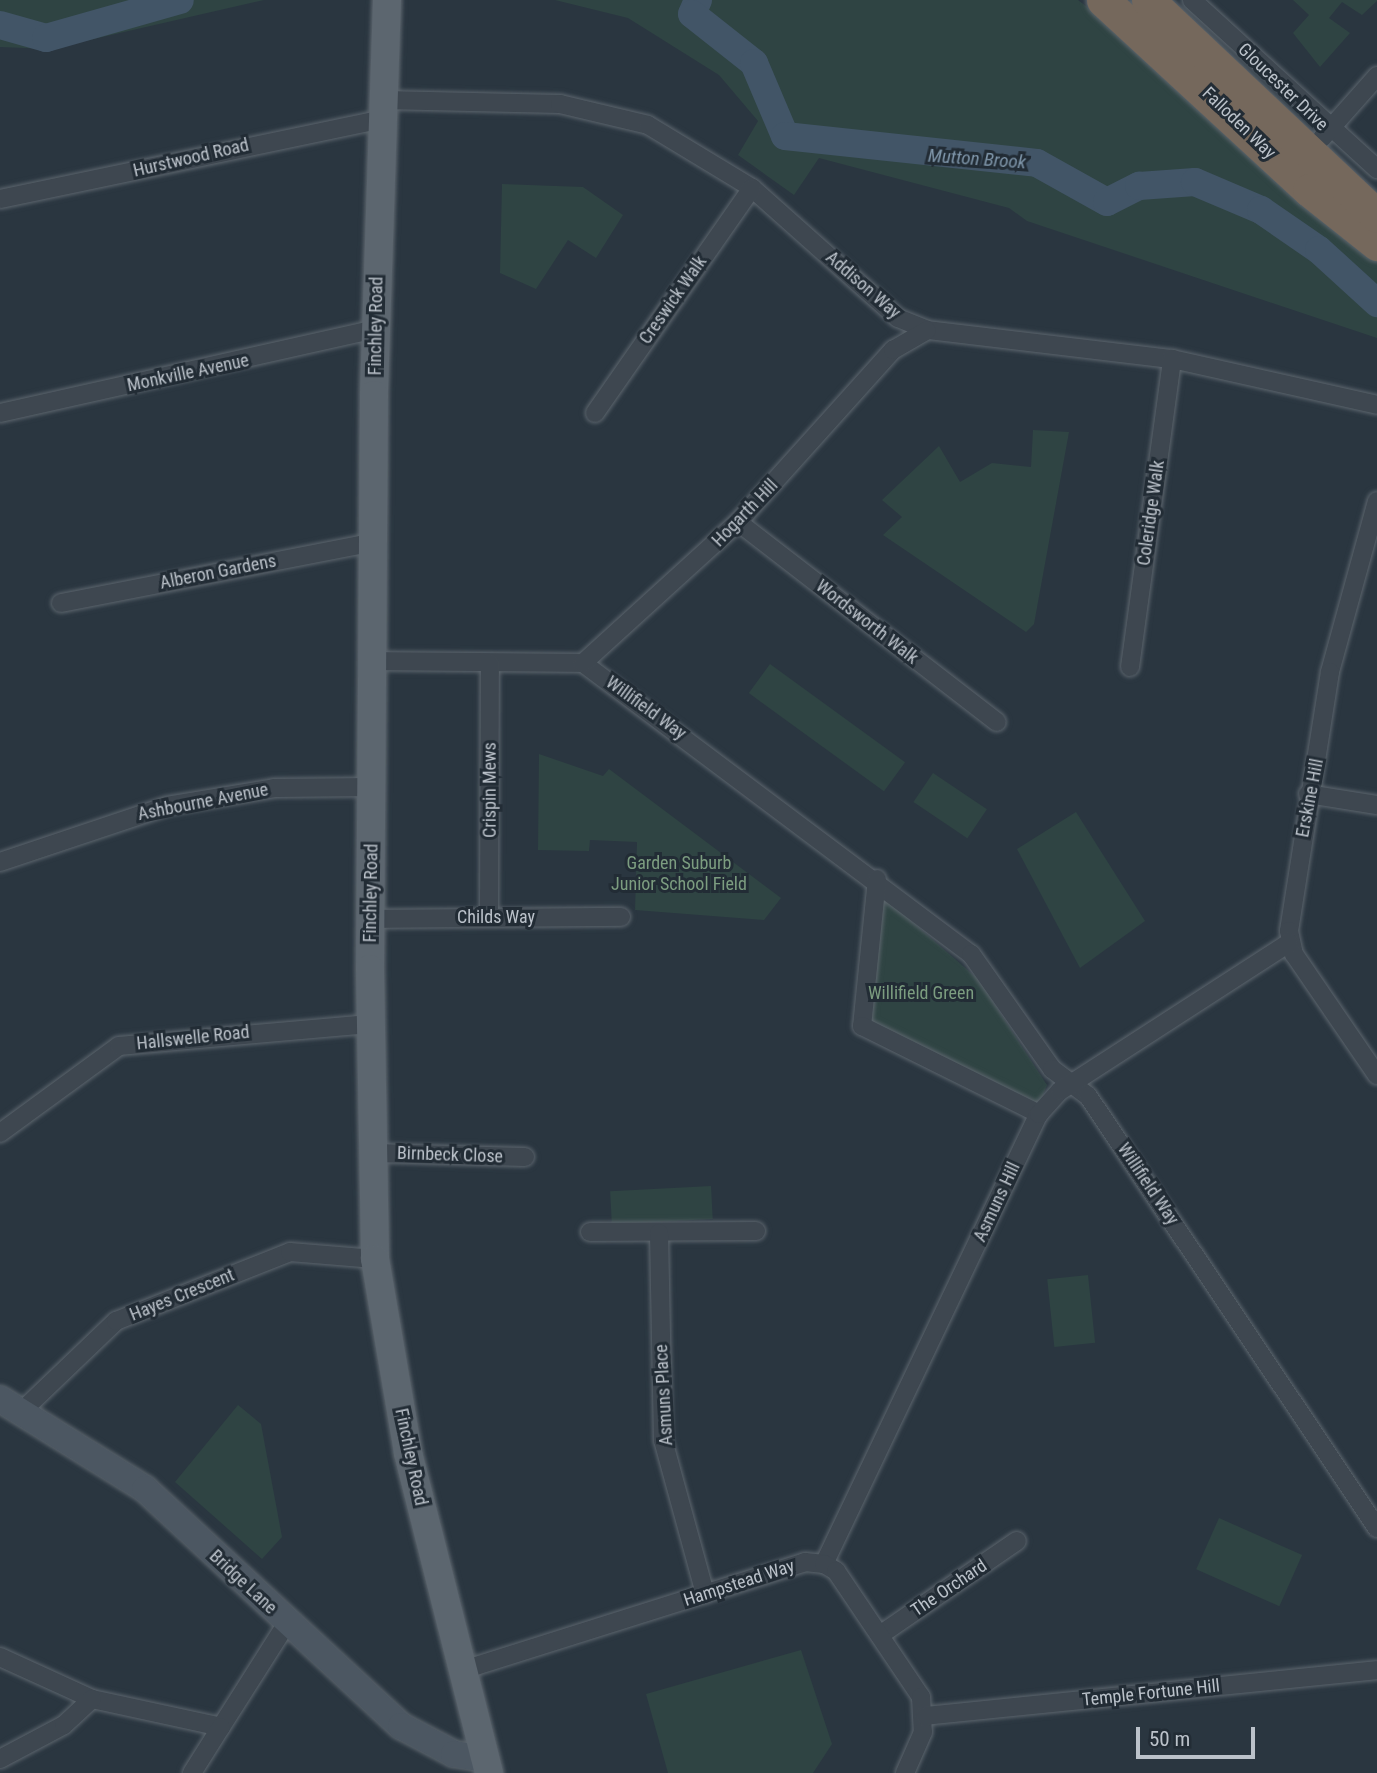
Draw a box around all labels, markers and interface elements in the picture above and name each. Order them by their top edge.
street label: Gloucester Drive [1234,39,1332,135]
street label: Falloden Way [1198,83,1280,163]
street label: Hurstwood Road [131,134,251,182]
water label: Mutton Brook [927,144,1027,174]
street label: Addison Way [821,247,905,323]
street label: Creswick Walk [635,252,711,348]
street label: Finchley Road [364,276,388,376]
street label: Monkville Avenue [125,350,251,396]
street label: Coleridge Walk [1133,459,1169,567]
street label: Hogarth Hill [708,475,782,551]
street label: Alberon Gardens [158,550,278,594]
street label: Wordsworth Walk [811,575,923,669]
street label: Willifield Way [602,672,690,744]
street label: Crispin Mews [479,742,501,838]
street label: Erskine Hill [1292,757,1328,839]
street label: Ashbourne Avenue [136,779,270,825]
street label: Finchley Road [359,843,383,943]
park label: Garden Suburb Junior School Field [611,853,747,896]
street label: Childs Way [457,906,535,928]
park label: Willifield Green [868,982,974,1004]
street label: Hallswelle Road [136,1021,250,1055]
street label: Willifield Way [1113,1139,1183,1229]
street label: Birnbeck Close [397,1142,503,1168]
street label: Asmuns Hill [969,1159,1025,1245]
street label: Hayes Crescent [127,1264,237,1326]
street label: Asmuns Place [651,1344,677,1446]
street label: Finchley Road [390,1406,432,1508]
street label: Bridge Lane [205,1545,281,1619]
street label: Hampstead Way [681,1555,797,1611]
street label: The Orchard [907,1555,991,1621]
street label: Temple Fortune Hill [1081,1675,1221,1711]
scale bar [1139,1714,1258,1758]
text: 50 m [1149,1727,1190,1751]

